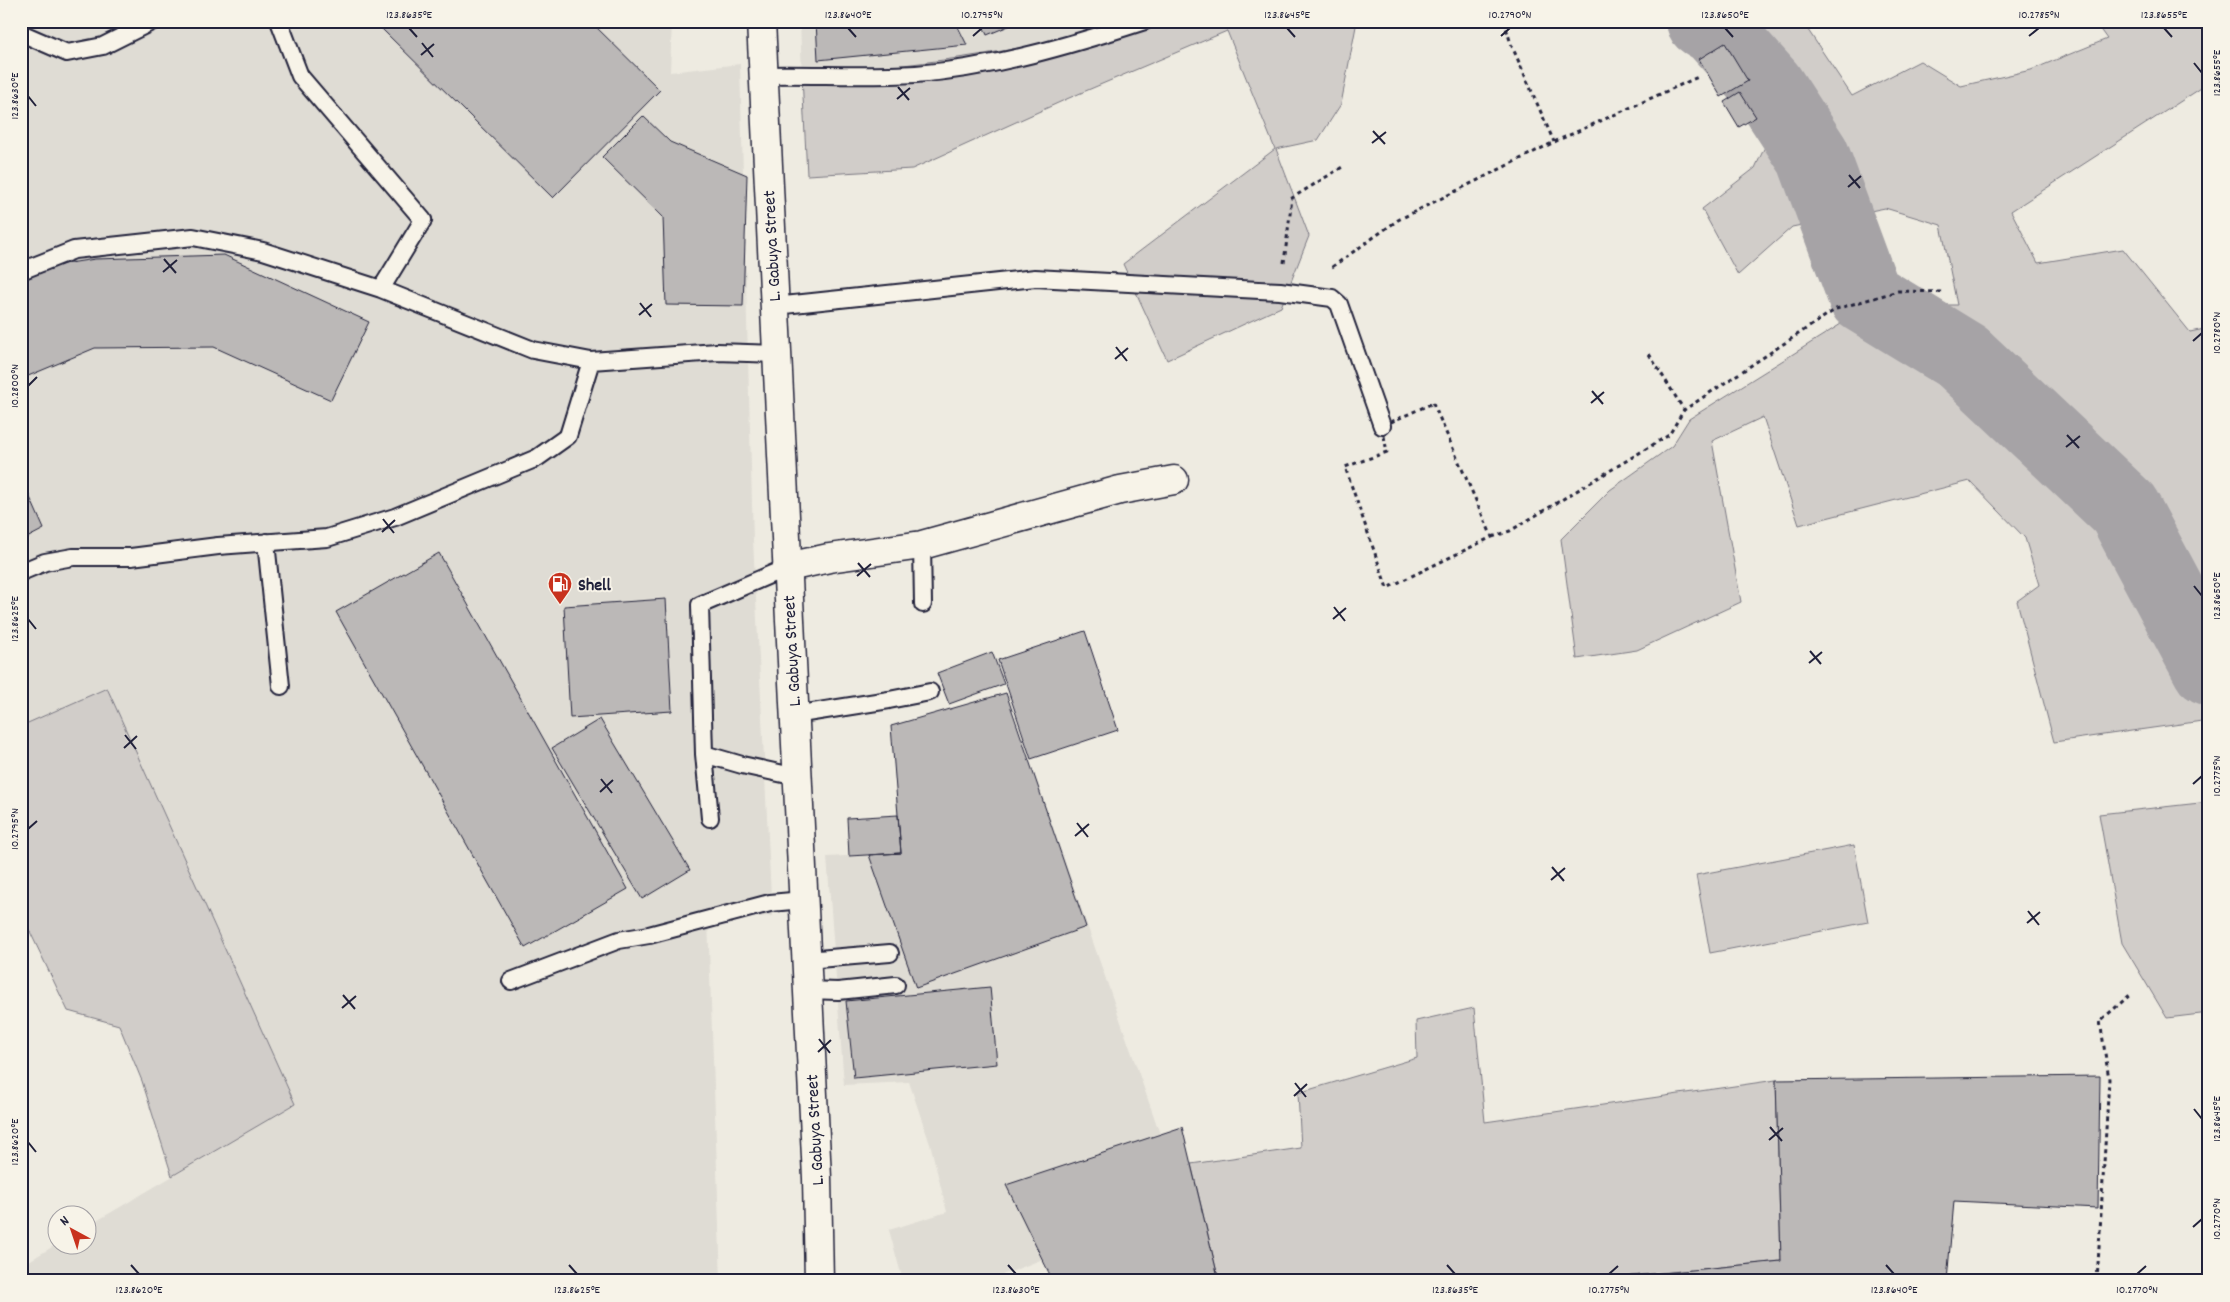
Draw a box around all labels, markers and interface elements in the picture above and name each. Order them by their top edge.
text: 123.8635°E [386,7,433,24]
text: 123.8640°E [825,7,872,24]
text: 10.2795°N [961,7,1003,24]
text: 123.8645°E [1264,7,1310,24]
text: 10.2790°N [1489,7,1531,24]
text: 123.8650°E [1701,7,1749,24]
text: 10.2785°N [2018,7,2060,24]
text: 123.8655°E [2141,7,2188,24]
text: 123.8655°E [2209,49,2226,96]
text: 123.8630°E [7,72,24,120]
street label: L. Gabuya Street [758,189,789,302]
text: 10.2780°N [2209,312,2226,354]
text: 10.2800°N [7,364,24,408]
fuel station icon: Shell [547,571,573,605]
text: 123.8650°E [2209,572,2226,620]
place label: Shell [578,574,611,599]
street label: L. Gabuya Street [778,594,809,707]
text: 123.8625°E [7,595,24,642]
text: 10.2775°N [2209,755,2226,796]
text: 10.2795°N [7,808,24,850]
street label: L. Gabuya Street [801,1073,832,1186]
text: 123.8645°E [2209,1096,2226,1142]
text: 123.8620°E [7,1118,24,1165]
text: 10.2770°N [2209,1198,2226,1240]
north arrow [48,1204,98,1254]
text: N [56,1212,74,1231]
text: 123.8620°E [116,1282,163,1299]
text: 123.8625°E [554,1282,601,1299]
text: 123.8630°E [992,1282,1040,1299]
text: 123.8635°E [1432,1282,1479,1299]
text: 10.2775°N [1589,1282,1630,1299]
text: 123.8640°E [1871,1282,1918,1299]
text: 10.2770°N [2116,1282,2158,1299]

